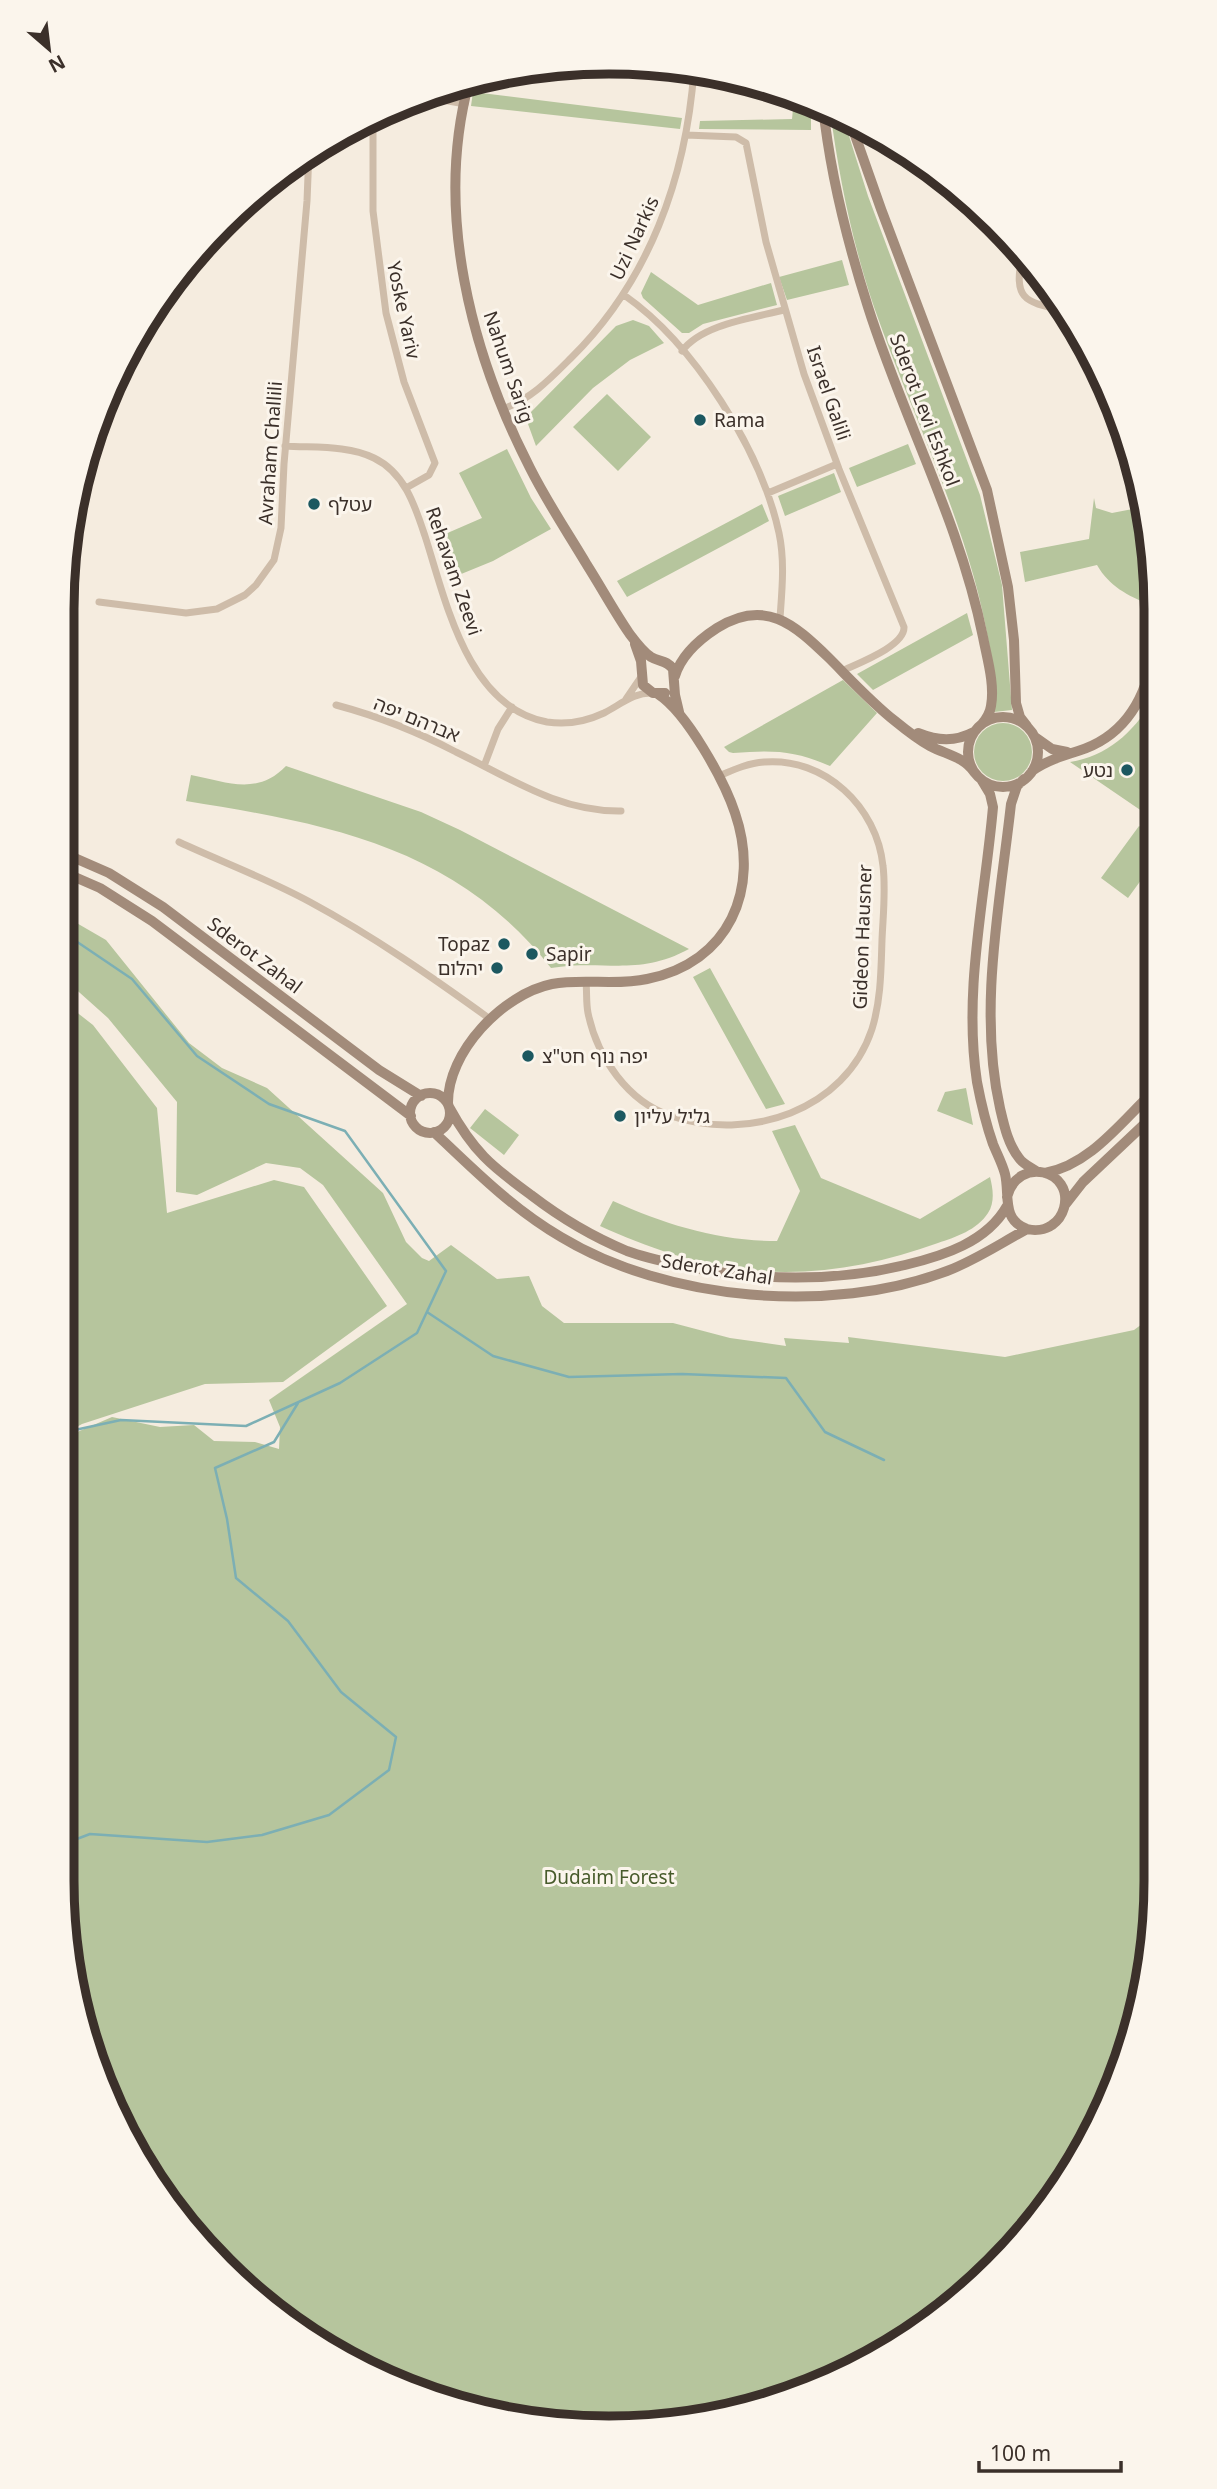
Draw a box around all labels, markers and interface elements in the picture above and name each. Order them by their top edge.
north arrow [14,14,84,84]
text: N [44,49,70,79]
street label: Uzi Narkis [603,192,665,284]
street label: Yoske Yariv [381,259,427,361]
street label: Nahum Sarig [478,308,540,426]
street label: Sderot Levi Eshkol [884,330,966,490]
street label: Israel Galili [801,342,857,444]
street label: Avraham Challili [252,380,288,526]
place label: Rama [714,407,765,433]
marker: Rama [692,412,708,428]
place label: עטלף [328,491,372,517]
marker: עטלף [306,496,322,512]
street label: Rehavam Zeevi [420,503,488,639]
street label: אברהם יפה [370,690,464,748]
place label: נטע [1083,757,1113,783]
marker: נטע [1119,762,1135,778]
street label: Gideon Hausner [846,864,878,1010]
street label: Sderot Zahal [202,911,308,999]
place label: Topaz [438,931,490,957]
marker: Topaz [496,936,512,952]
place label: Sapir [546,941,592,967]
marker: Sapir [524,946,540,962]
place label: יהלום [437,955,483,981]
marker: יהלום [489,960,505,976]
place label: יפה נוף חט"צ [542,1043,648,1069]
marker: יפה נוף חט"צ [520,1048,536,1064]
place label: גליל עליון [634,1103,710,1129]
marker: גליל עליון [612,1108,628,1124]
street label: Sderot Zahal [659,1247,775,1291]
park label: Dudaim Forest [543,1864,675,1890]
scale bar [979,2430,1121,2474]
text: 100 m [990,2439,1051,2467]

